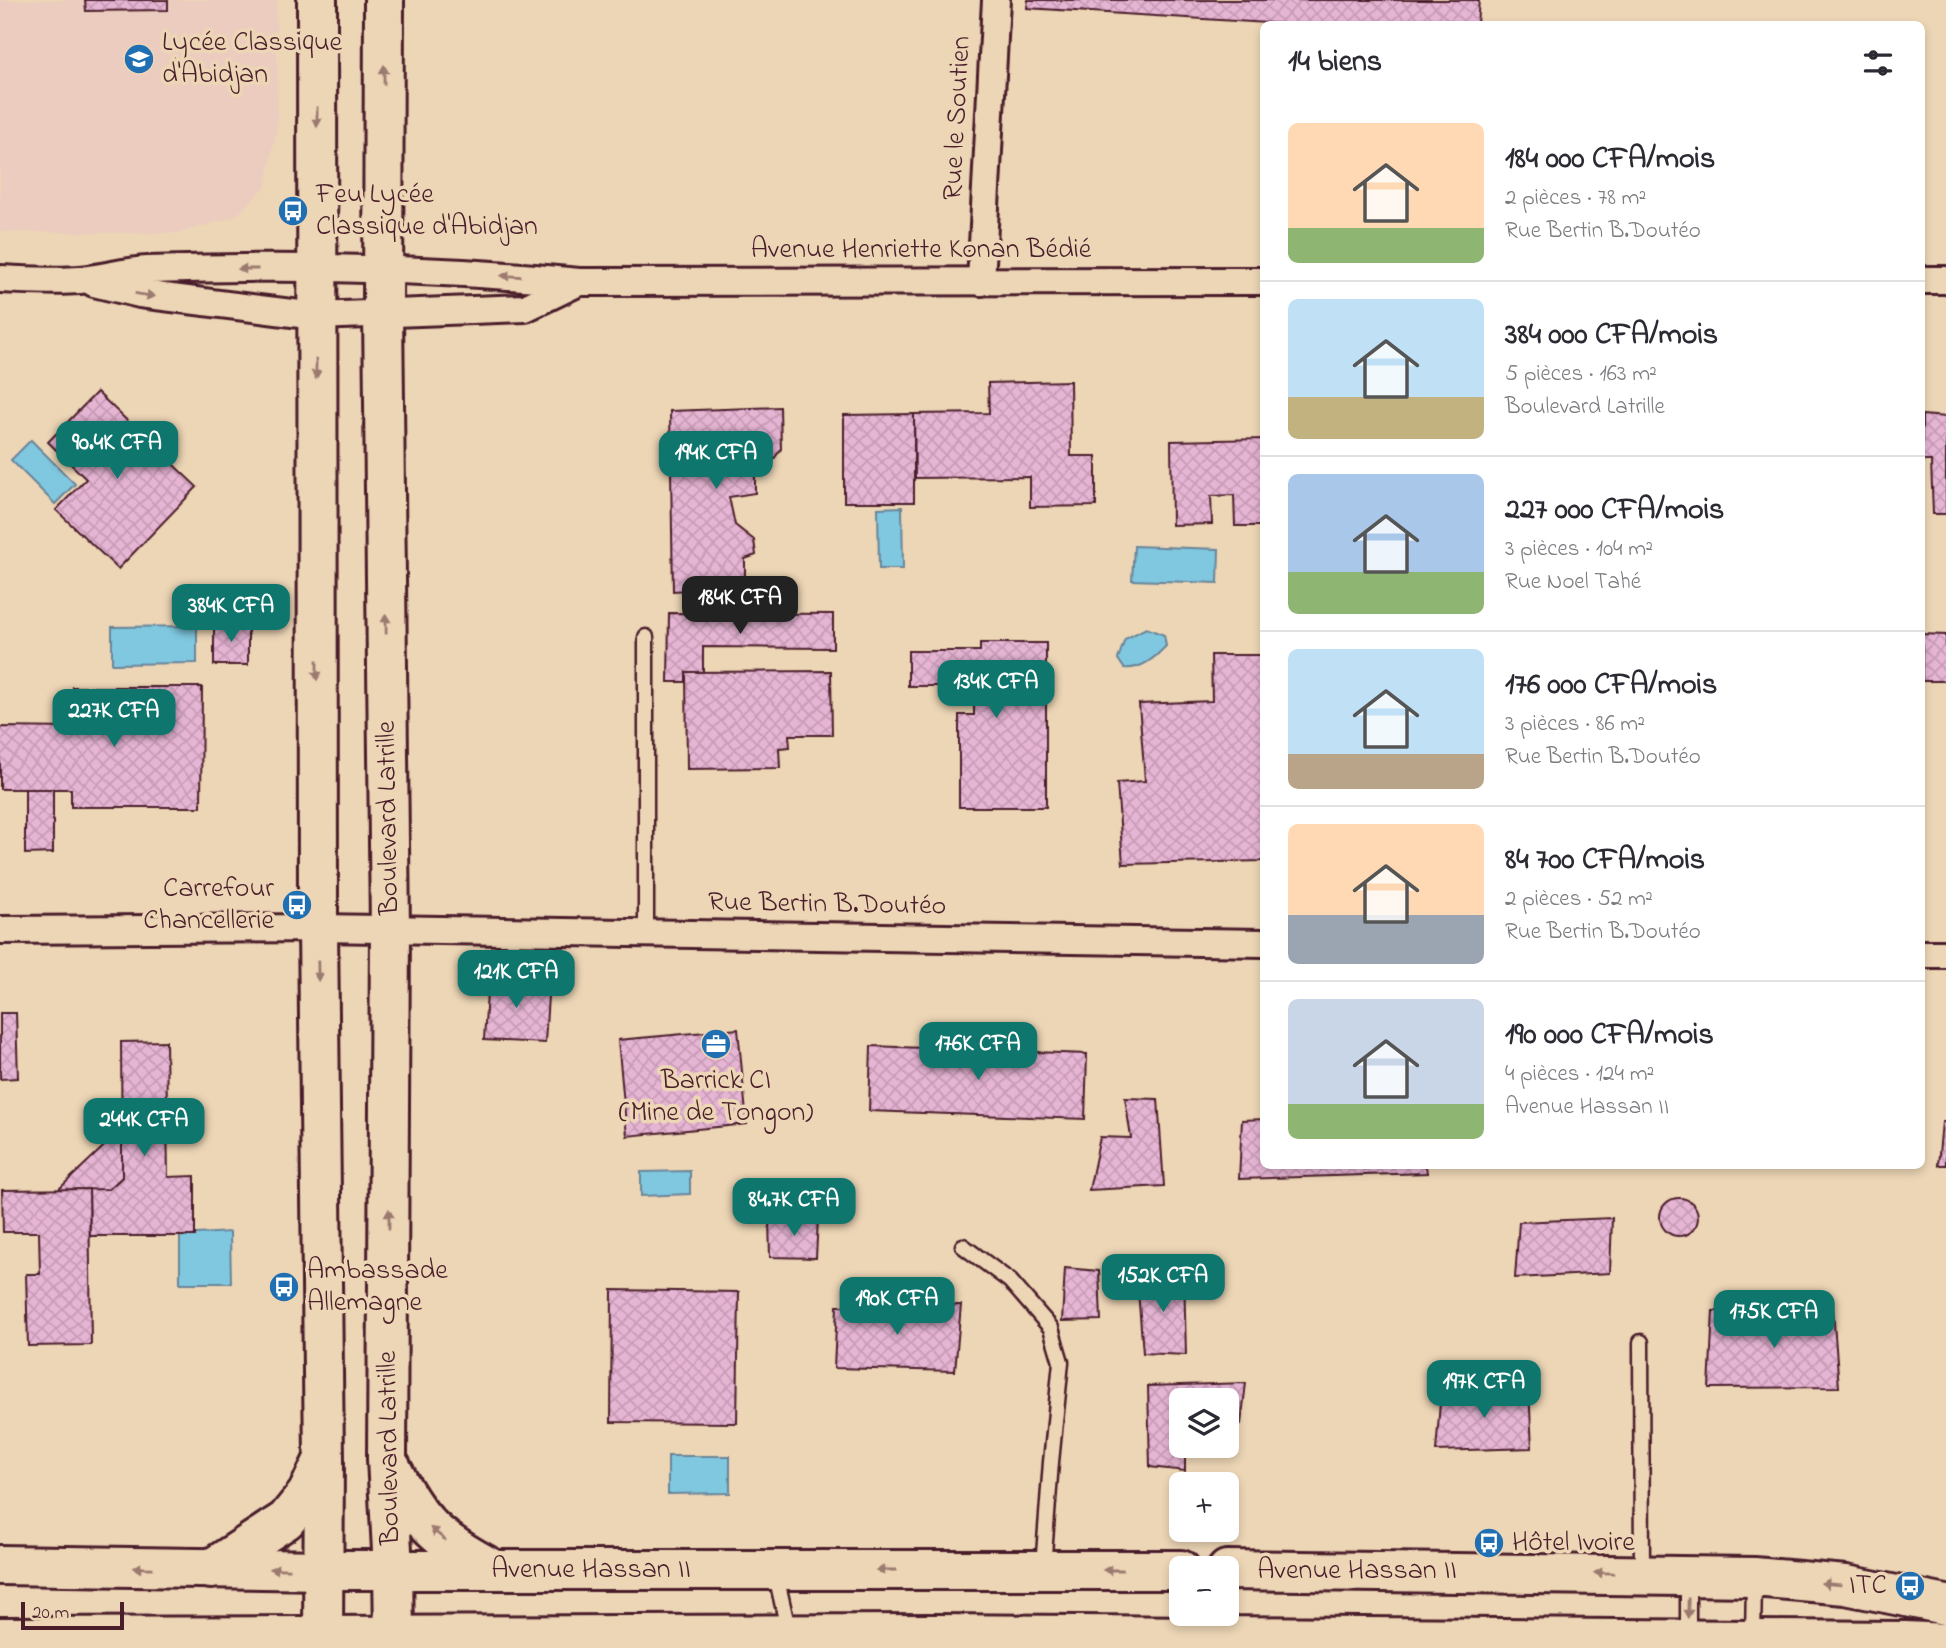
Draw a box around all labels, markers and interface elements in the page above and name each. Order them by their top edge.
place label: Lycée Classique d'Abidjan [162,23,343,96]
street label: Rue le Soutien [933,35,983,201]
text: 14 biens [1288,41,1382,85]
school or university icon: Lycée Classique d'Abidjan [122,42,156,76]
icon: filters [1859,44,1897,82]
one-way arrow [378,63,390,85]
one-way arrow [311,106,323,128]
text: 184 000 CFA/mois [1505,138,1715,182]
icon: home [1344,151,1428,235]
place label: Feu Lycée Classique d'Abidjan [315,175,538,248]
text: 2 pièces · 78 m² [1505,182,1646,215]
bus stop icon: Feu Lycée Classique d'Abidjan [276,194,310,228]
text: Rue Bertin B.Doutéo [1505,215,1701,248]
street label: Avenue Henriette Konan Bédié [751,230,1092,271]
one-way arrow [237,264,259,275]
one-way arrow [500,271,522,282]
one-way arrow [134,290,156,301]
text: 384 000 CFA/mois [1505,314,1718,358]
icon: home [1344,327,1428,411]
one-way arrow [310,358,322,380]
text: 5 pièces · 163 m² [1505,358,1657,391]
text: Boulevard Latrille [1505,391,1665,424]
pin: 90.4K CFA [37,421,197,481]
text: 90.4K CFA [72,427,162,460]
pin: 194K CFA [644,432,788,491]
text: 194K CFA [675,437,757,470]
text: 227 000 CFA/mois [1505,489,1724,533]
icon: home [1344,502,1428,586]
text: 3 pièces · 104 m² [1505,533,1653,566]
text: Rue Noel Tahé [1505,566,1641,599]
pin: 184K CFA [668,576,812,636]
text: 184K CFA [698,582,782,615]
pin: 384K CFA [159,584,303,644]
text: 384K CFA [188,590,274,623]
one-way arrow [381,613,392,635]
one-way arrow [311,659,323,681]
pin: 134K CFA [924,660,1068,720]
text: 176 000 CFA/mois [1505,664,1717,708]
text: 134K CFA [954,666,1038,699]
icon: home [1344,677,1428,761]
pin: 227K CFA [42,690,186,749]
text: 227K CFA [69,695,159,728]
text: 3 pièces · 86 m² [1505,708,1645,741]
street label: Boulevard Latrille [367,720,411,917]
text: Rue Bertin B.Doutéo [1505,741,1701,774]
text: 84 700 CFA/mois [1505,839,1705,883]
icon: home [1344,852,1428,936]
place label: Carrefour Chancellerie [143,869,274,942]
street label: Rue Bertin B.Doutéo [707,882,947,928]
text: 2 pièces · 52 m² [1505,883,1653,916]
bus stop icon: Carrefour Chancellerie [280,888,314,922]
text: Rue Bertin B.Doutéo [1505,916,1701,949]
pin: 121K CFA [444,950,588,1010]
text: 121K CFA [474,956,558,989]
one-way arrow [313,960,324,982]
text: 190 000 CFA/mois [1505,1014,1714,1058]
pin: 176K CFA [906,1023,1050,1082]
office icon: Barrick CI (Mine de Tongon) [699,1027,733,1061]
icon: home [1344,1027,1428,1111]
text: 176K CFA [935,1028,1021,1061]
text: 4 pièces · 124 m² [1505,1058,1654,1091]
place label: Barrick CI (Mine de Tongon) [619,1061,813,1134]
text: Avenue Hassan II [1505,1091,1669,1124]
pin: 244K CFA [72,1098,216,1158]
text: 244K CFA [100,1104,189,1137]
pin: 84.7K CFA [714,1178,874,1238]
text: 84.7K CFA [749,1184,839,1217]
one-way arrow [383,1208,394,1230]
place label: Ambassade Allemagne [307,1251,448,1324]
pin: 152K CFA [1091,1254,1235,1314]
text: 152K CFA [1118,1260,1208,1293]
bus stop icon: Ambassade Allemagne [267,1270,301,1304]
pin: 190K CFA [825,1278,969,1337]
text: 190K CFA [856,1283,938,1316]
pin: 175K CFA [1702,1290,1846,1350]
text: 175K CFA [1730,1296,1818,1329]
street label: Boulevard Latrille [368,1350,412,1547]
pin: 197K CFA [1412,1360,1556,1420]
text: 197K CFA [1443,1366,1525,1399]
map controls [1169,1388,1239,1626]
button: layers [1169,1388,1239,1458]
button: + [1169,1472,1239,1542]
place label: Hôtel Ivoire [1512,1523,1635,1564]
bus stop icon: Hôtel Ivoire [1472,1526,1506,1560]
one-way arrow [429,1527,447,1542]
street label: Avenue Hassan II [491,1550,691,1591]
street label: Avenue Hassan II [1257,1551,1457,1592]
button: − [1169,1556,1239,1626]
one-way arrow [132,1562,154,1573]
one-way arrow [269,1563,291,1575]
one-way arrow [874,1564,896,1576]
one-way arrow [1102,1564,1124,1576]
place label: ITC [1849,1566,1887,1607]
one-way arrow [1592,1568,1614,1579]
bus stop icon: ITC [1893,1569,1927,1603]
one-way arrow [1820,1578,1842,1589]
one-way arrow [1682,1597,1694,1619]
scale bar [21,1599,124,1631]
text: 20 m [32,1600,69,1627]

